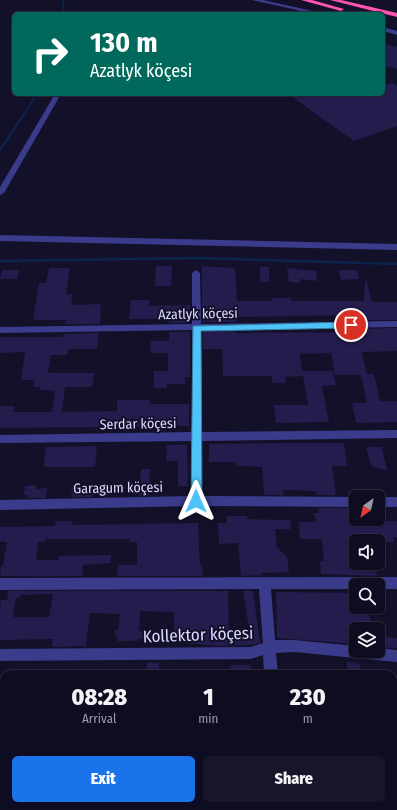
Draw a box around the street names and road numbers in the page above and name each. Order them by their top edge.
street label: Azatlyk köçesi [158,305,238,323]
street label: Serdar köçesi [99,415,177,433]
street label: Garagum köçesi [73,479,163,497]
street label: Kollektor köçesi [142,623,254,647]

